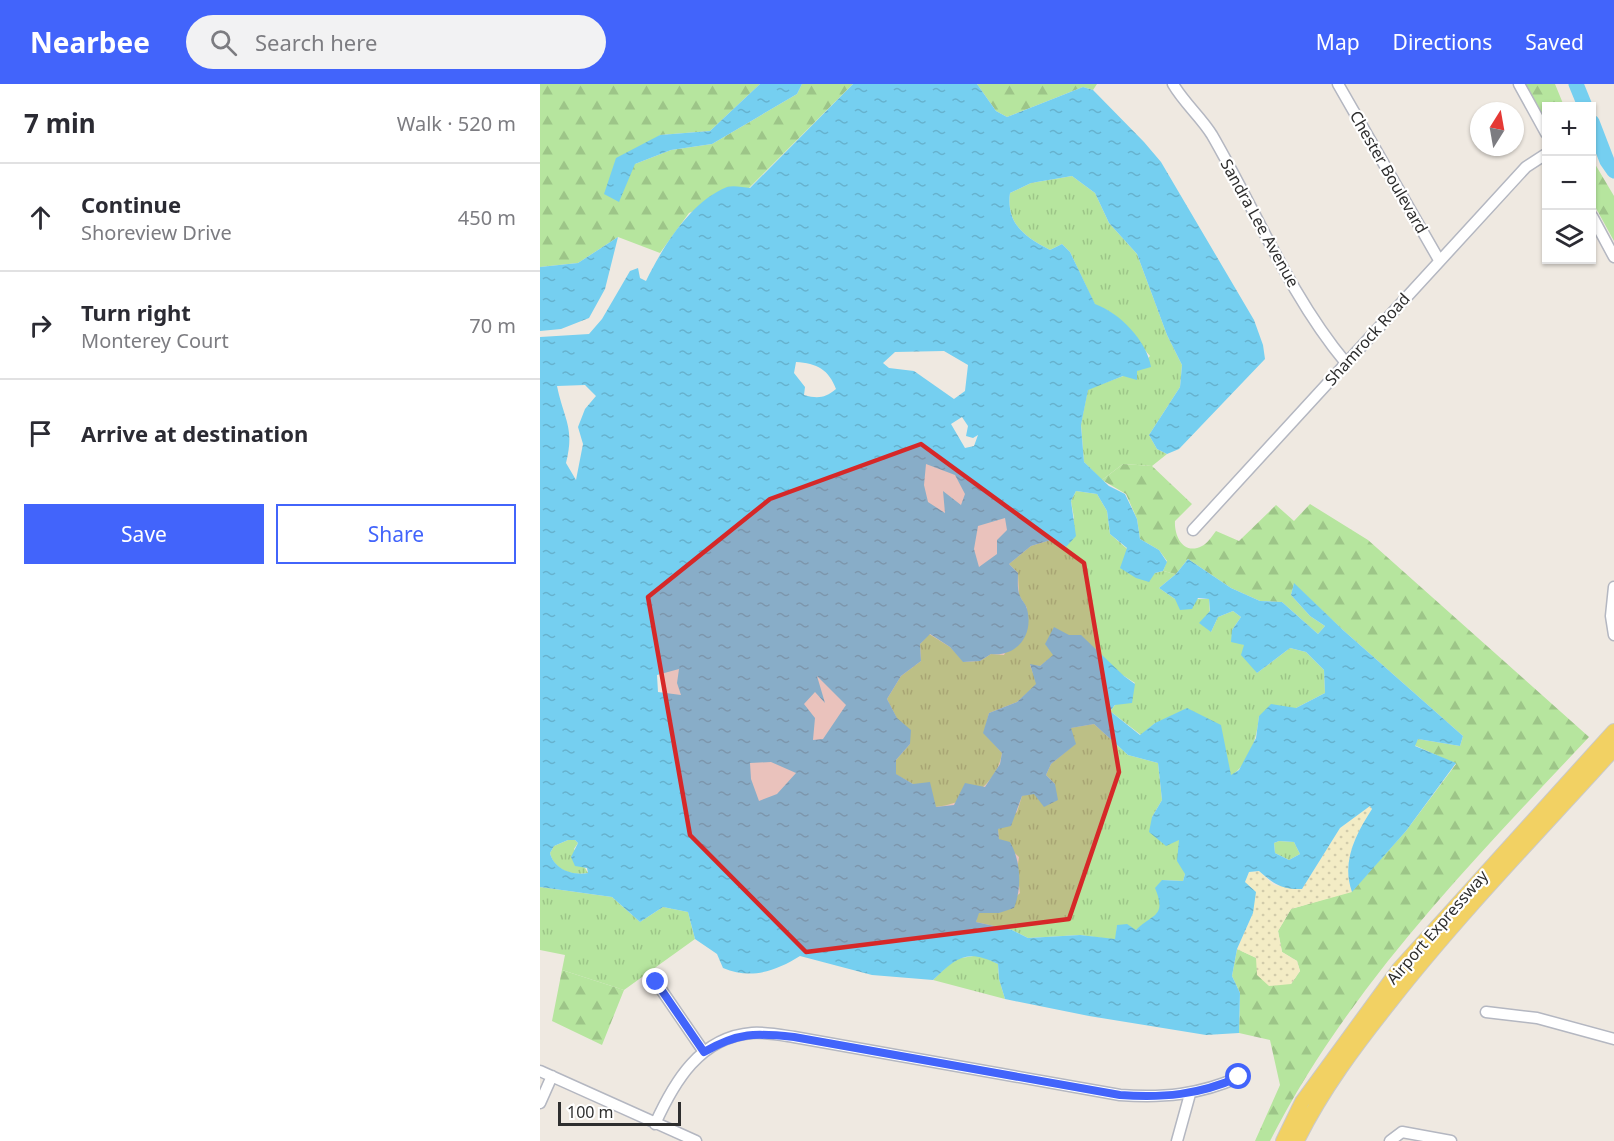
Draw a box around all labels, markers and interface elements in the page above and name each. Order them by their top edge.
search box [186,15,606,69]
text: Nearbee [30,23,150,61]
icon: search [207,26,240,59]
text: Search here [255,27,377,57]
text: Map [1316,28,1360,56]
text: Directions [1393,28,1492,56]
text: Saved [1525,28,1584,56]
north arrow [1470,102,1524,156]
map controls [1542,102,1596,264]
button: + [1542,102,1596,156]
text: 7 min [24,105,96,141]
street label: Chester Boulevard [1345,107,1433,237]
text: Walk · 520 m [397,110,516,137]
street label: Sandra Lee Avenue [1216,155,1304,291]
button: − [1542,156,1596,210]
text: Continue [81,189,181,219]
icon: ahead [24,201,57,234]
text: 450 m [458,204,516,231]
button: layers [1542,210,1596,264]
text: Shoreview Drive [81,219,232,246]
street label: Shamrock Road [1320,288,1414,390]
text: Turn right [81,297,191,327]
icon: right [24,309,57,342]
text: 70 m [469,312,516,339]
text: Monterey Court [81,327,229,354]
icon: arrive [24,417,57,450]
text: Arrive at destination [81,418,308,448]
button: Save [24,504,264,564]
button: Share [276,504,516,564]
street label: Airport Expressway [1381,865,1493,989]
route end [642,968,668,994]
route start [1225,1063,1251,1089]
scale bar [558,1099,681,1126]
text: 100 m [567,1101,614,1123]

